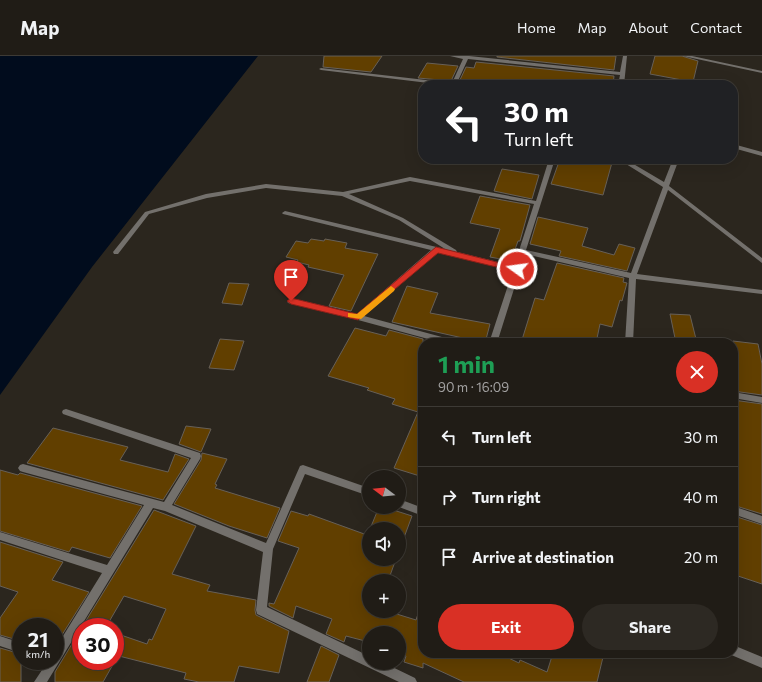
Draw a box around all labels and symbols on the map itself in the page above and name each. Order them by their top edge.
position arrow [496,248,538,290]
pin [274,260,308,301]
north arrow [362,470,406,514]
speed limit sign: 30 [72,618,124,670]

